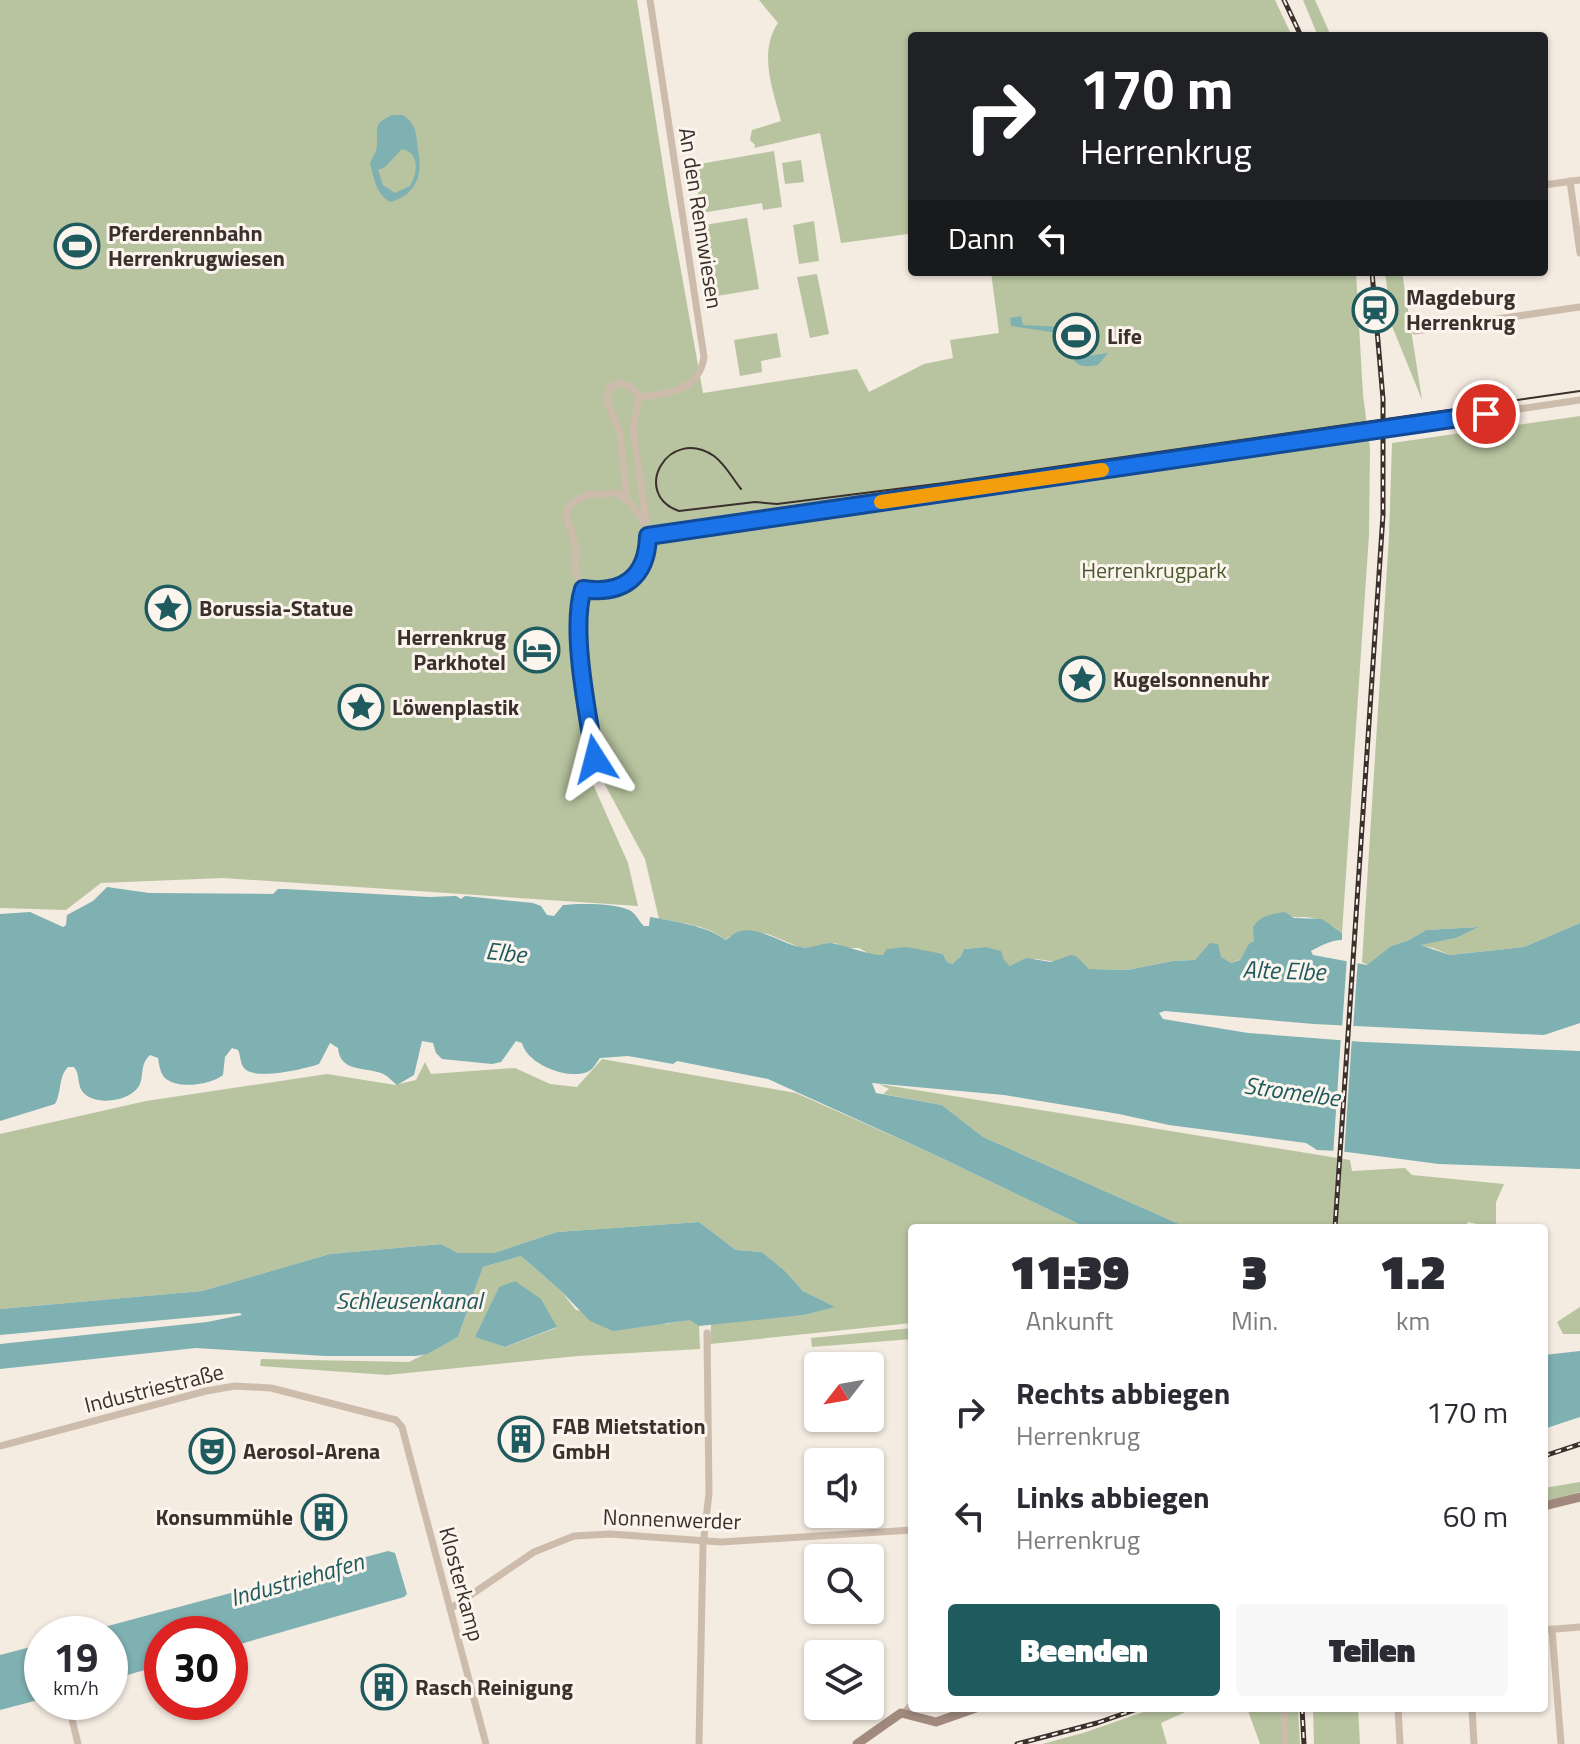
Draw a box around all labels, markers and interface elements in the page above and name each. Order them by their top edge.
text: 170 m [1080,46,1233,131]
icon: right [948,64,1052,168]
text: Herrenkrug [1080,123,1252,178]
street label: An den Rennwiesen [670,125,732,311]
text: Dann [948,215,1015,261]
place label: Pferderennbahn Herrenkrugwiesen [108,216,285,275]
icon: left [1031,216,1075,260]
sports icon: Pferderennbahn Herrenkrugwiesen [53,222,101,270]
place label: Magdeburg Herrenkrug [1406,280,1515,339]
station icon: Magdeburg Herrenkrug [1351,286,1399,334]
sports icon: Life [1052,312,1100,360]
place label: Life [1107,319,1142,353]
pin [1452,380,1520,448]
icon: arrive [1464,392,1508,436]
park label: Herrenkrugpark [1081,553,1227,587]
place icon: Borussia-Statue [144,584,192,632]
place label: Borussia-Statue [199,591,353,625]
place label: Herrenkrug Parkhotel [397,620,506,679]
hotel icon: Herrenkrug Parkhotel [513,626,561,674]
place icon: Kugelsonnenuhr [1058,655,1106,703]
place label: Kugelsonnenuhr [1113,662,1269,696]
place icon: Löwenplastik [337,683,385,731]
place label: Löwenplastik [392,690,520,724]
position arrow [553,717,637,801]
water label: Elbe [484,932,530,972]
water label: Alte Elbe [1242,951,1328,990]
water label: Stromelbe [1242,1066,1344,1116]
text: 11:39 [1010,1235,1129,1308]
text: 3 [1241,1235,1268,1308]
text: 1.2 [1380,1235,1446,1308]
water label: Schleusenkanal [336,1282,485,1318]
text: Ankunft [1026,1301,1113,1340]
text: Min. [1231,1301,1278,1340]
text: km [1396,1301,1430,1340]
north arrow [804,1352,884,1432]
map controls [804,1352,884,1720]
street label: Industriestraße [81,1354,227,1422]
text: Rechts abbiegen [1016,1370,1230,1416]
text: 170 m [1426,1389,1508,1435]
icon: right [948,1390,992,1434]
place label: FAB Mietstation GmbH [552,1409,706,1468]
building icon: FAB Mietstation GmbH [497,1415,545,1463]
text: Herrenkrug [1016,1416,1140,1455]
theatre icon: Aerosol-Arena [188,1427,236,1475]
place label: Aerosol-Arena [243,1434,380,1468]
button: sound [804,1448,884,1528]
text: Links abbiegen [1016,1474,1210,1520]
building icon: Konsummühle [300,1493,348,1541]
text: 60 m [1443,1493,1508,1539]
icon: left [948,1494,992,1538]
place label: Konsummühle [155,1500,293,1534]
street label: Nonnenwerder [602,1500,742,1538]
text: Herrenkrug [1016,1520,1140,1559]
street label: Klosterkamp [430,1523,494,1645]
water label: Industriehafen [226,1543,369,1615]
button: search [804,1544,884,1624]
button: Beenden [948,1604,1220,1696]
button: Teilen [1236,1604,1508,1696]
speed limit sign: 30 [144,1616,248,1720]
text: 19 [54,1627,98,1688]
button: layers [804,1640,884,1720]
building icon: Rasch Reinigung [360,1663,408,1711]
place label: Rasch Reinigung [415,1670,573,1704]
text: km/h [53,1672,99,1703]

